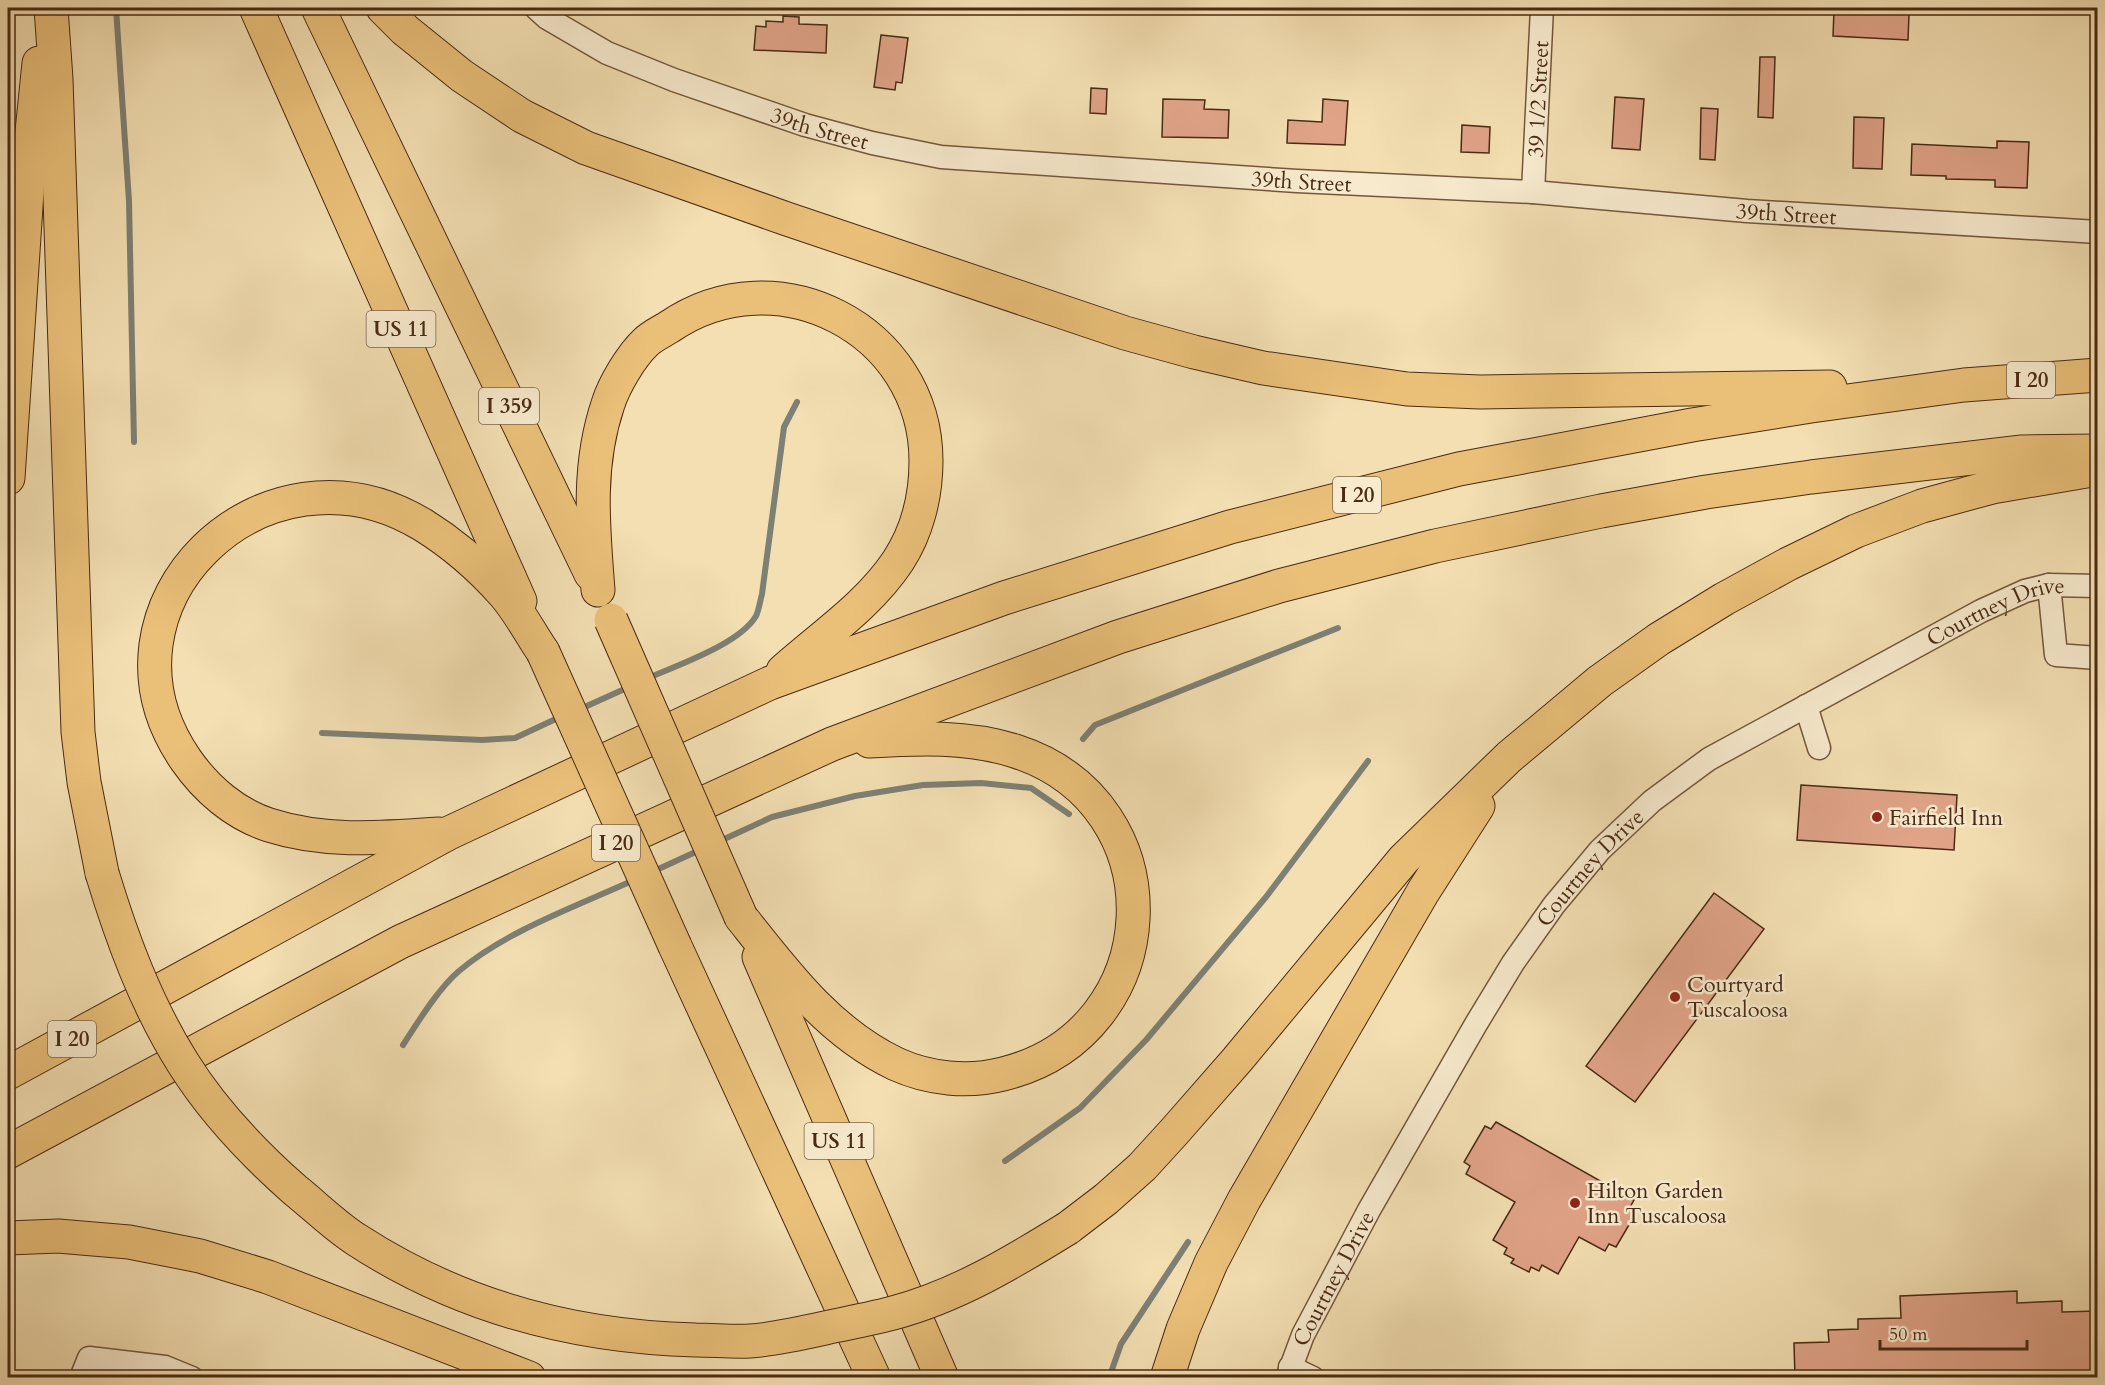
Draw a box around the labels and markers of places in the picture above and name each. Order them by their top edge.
place label: Fairfield Inn [1889,803,2004,833]
marker: Fairfield Inn [1870,810,1884,824]
place label: Courtyard Tuscaloosa [1687,970,1789,1025]
marker: Courtyard Tuscaloosa [1668,990,1682,1004]
place label: Hilton Garden Inn Tuscaloosa [1587,1176,1727,1231]
marker: Hilton Garden Inn Tuscaloosa [1568,1196,1582,1210]

